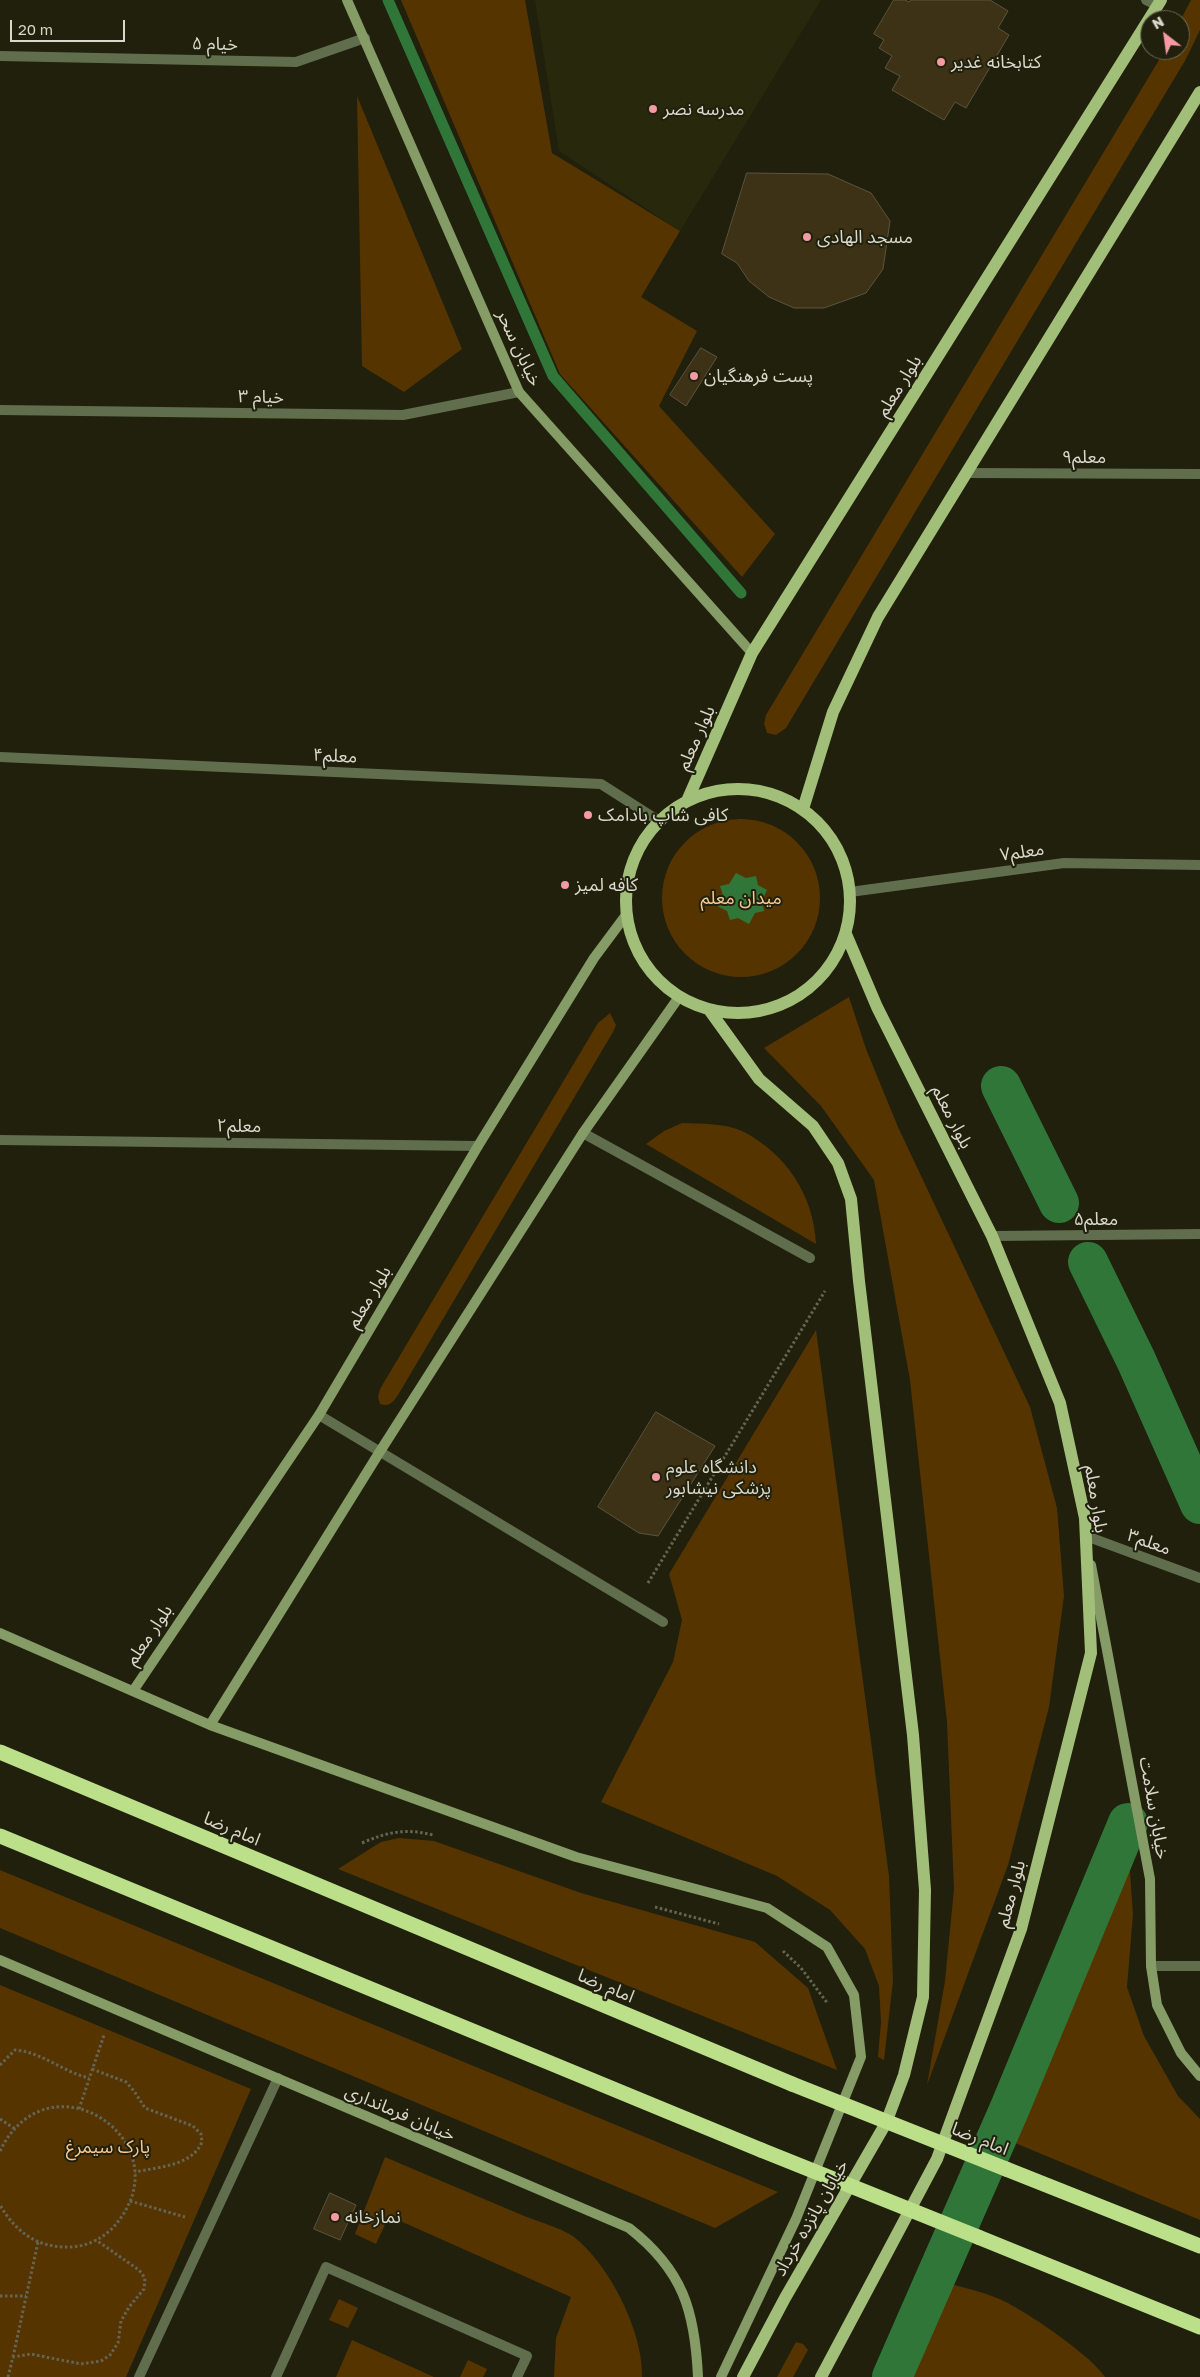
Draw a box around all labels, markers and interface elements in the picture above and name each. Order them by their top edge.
scale bar [12,10,128,42]
north arrow [1140,10,1190,60]
text: N [1149,12,1167,32]
text: 20 m [18,20,53,38]
street label: خیام ۵ [192,33,238,55]
place label: کتابخانه غدیر [951,51,1041,73]
marker: کتابخانه غدیر [935,56,947,68]
place label: مدرسه نصر [663,98,745,120]
marker: مدرسه نصر [647,103,659,115]
place label: مسجد الهادی [817,226,913,248]
marker: مسجد الهادی [801,231,813,243]
street label: خیابان سحر [492,306,546,390]
street label: بلوار معلم [872,351,926,421]
place label: پست فرهنگیان [704,365,813,387]
marker: پست فرهنگیان [688,370,700,382]
street label: خیام ۳ [238,386,284,408]
street label: معلم۹ [1062,446,1106,468]
street label: بلوار معلم [672,702,720,774]
street label: معلم۴ [312,744,358,768]
place label: کافی شاپ بادامک [598,804,728,826]
marker: کافی شاپ بادامک [582,809,594,821]
street label: معلم۷ [998,838,1046,866]
place label: کافه لمیز [575,874,638,896]
marker: کافه لمیز [559,879,571,891]
park label: میدان معلم [700,887,782,909]
street label: بلوار معلم [927,1082,977,1152]
street label: معلم۲ [216,1115,262,1137]
street label: معلم۵ [1074,1208,1118,1230]
street label: بلوار معلم [342,1262,396,1332]
place label: دانشگاه علوم پزشکی نیشابور [666,1456,771,1498]
street label: بلوار معلم [1080,1463,1112,1535]
marker: دانشگاه علوم پزشکی نیشابور [650,1471,662,1483]
street label: معلم۳ [1124,1524,1174,1560]
street label: بلوار معلم [121,1601,177,1669]
street label: خیابان سلامت [1134,1755,1174,1861]
street label: امام رضا [200,1807,264,1851]
street label: بلوار معلم [992,1858,1030,1930]
street label: امام رضا [574,1964,638,2008]
street label: خیابان فرمانداری [342,2080,458,2146]
street label: امام رضا [948,2118,1012,2160]
park label: پارک سیمرغ [66,2136,150,2158]
street label: خیابان پانزده خرداد [769,2156,853,2280]
place label: نمازخانه [345,2206,401,2228]
marker: نمازخانه [329,2211,341,2223]

